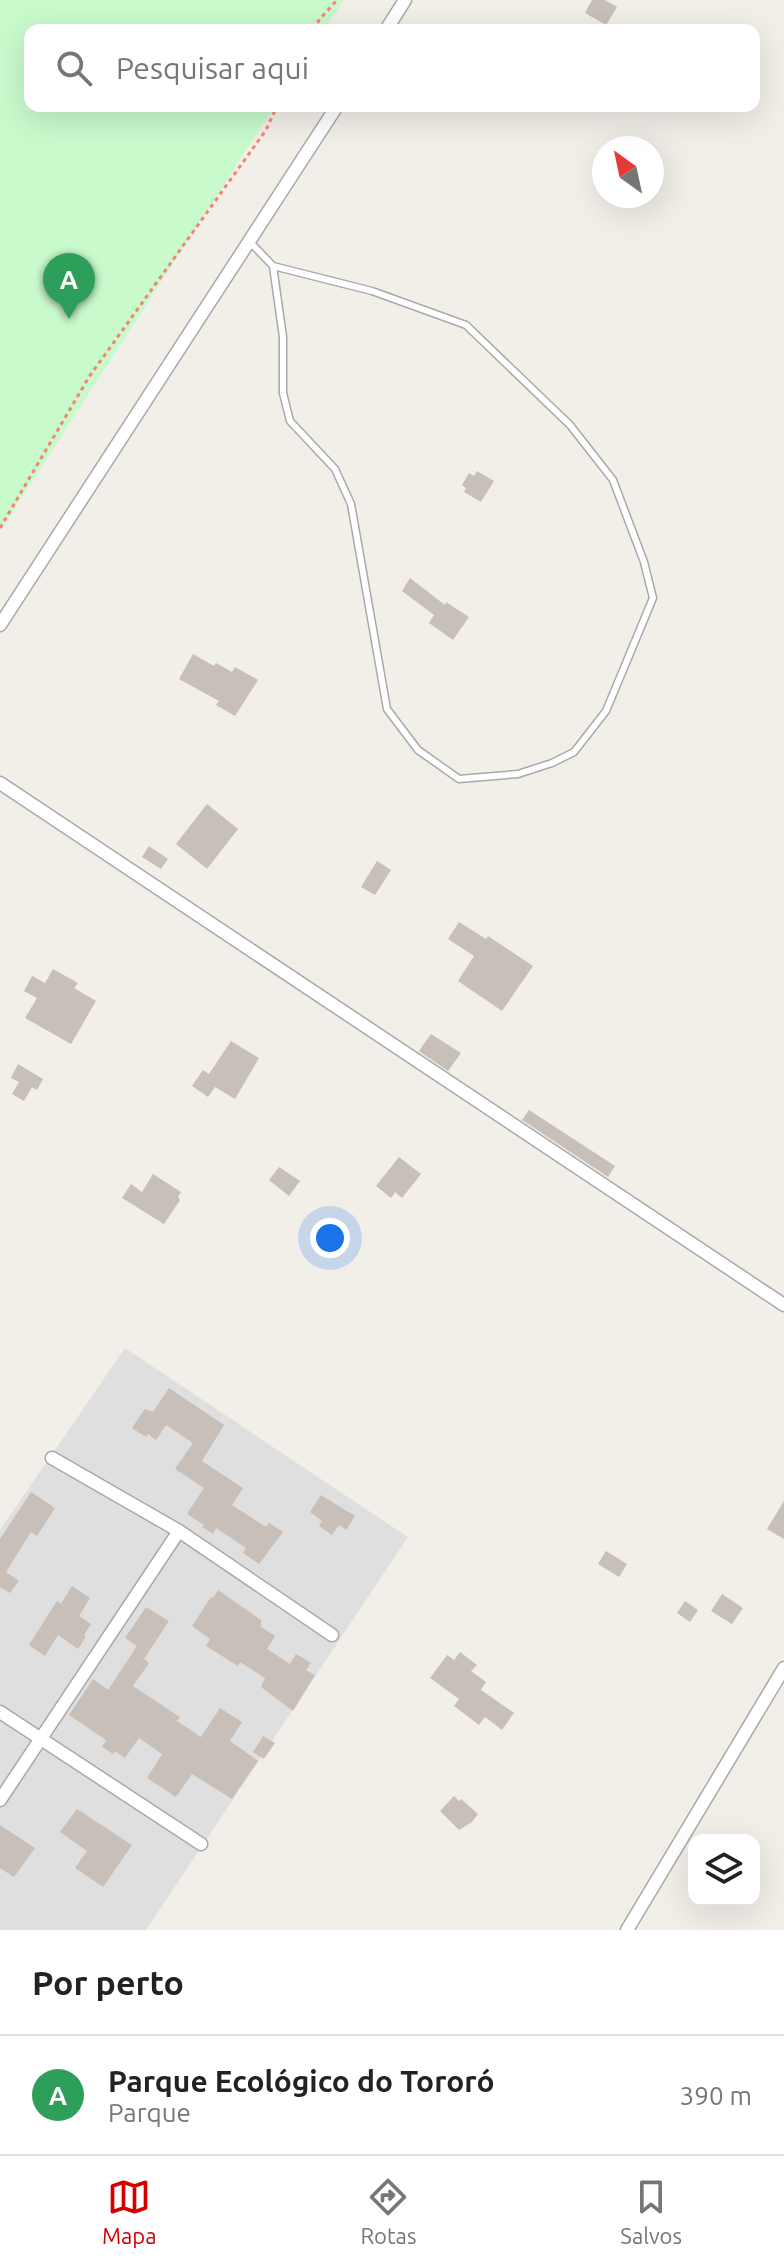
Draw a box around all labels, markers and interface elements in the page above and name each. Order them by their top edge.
search box [24,24,760,112]
icon: search [52,46,96,90]
text: Pesquisar aqui [116,51,309,85]
north arrow [592,136,664,208]
pin: A [43,253,95,319]
your location [310,1218,350,1258]
map controls [688,1834,760,1906]
button: layers [688,1834,760,1906]
text: Por perto [32,1963,184,2001]
text: Parque Ecológico do Tororó [108,2064,495,2098]
text: A [49,2081,67,2110]
text: 390 m [680,2081,752,2110]
text: Parque [108,2098,191,2127]
tab: Mapa [102,2175,157,2248]
tab: Rotas [360,2175,416,2248]
tab: Salvos [620,2175,682,2248]

